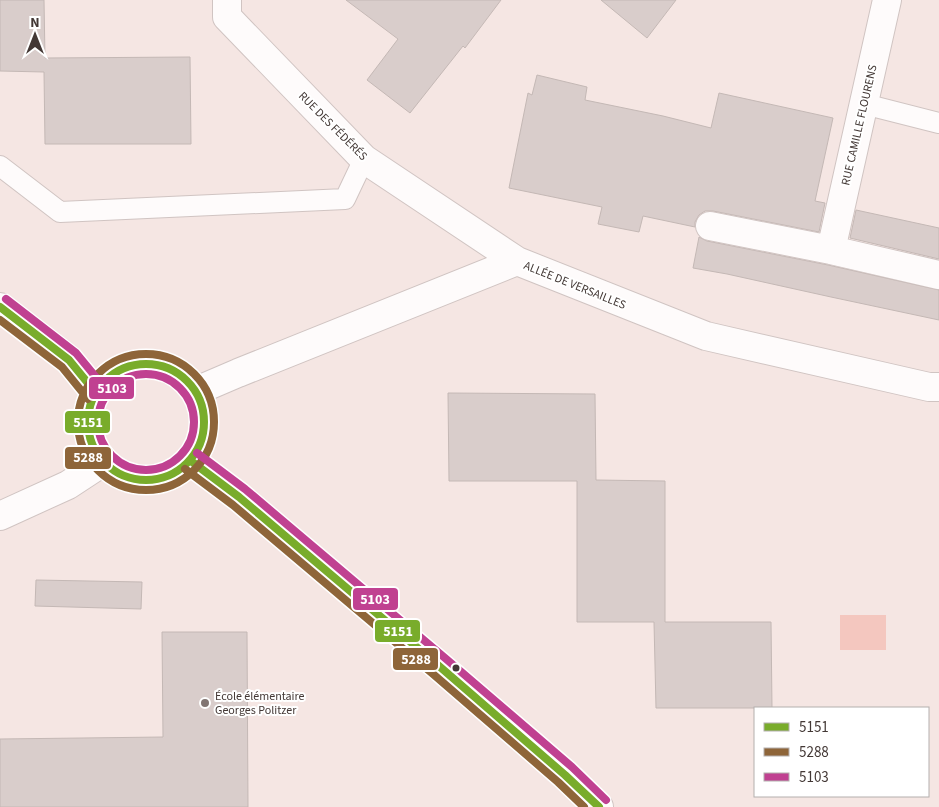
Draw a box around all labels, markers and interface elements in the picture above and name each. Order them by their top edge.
north arrow [10,10,60,60]
text: N [30,13,40,33]
street label: RUE CAMILLE FLOURENS [837,63,882,187]
street label: RUE DES FÉDÉRÉS [294,88,371,165]
street label: ALLÉE DE VERSAILLES [521,257,629,314]
line badge: 5103 [88,376,135,400]
text: 5103 [97,379,127,399]
line badge: 5151 [64,410,111,434]
text: 5151 [73,413,103,433]
line badge: 5288 [64,446,112,470]
text: 5288 [73,448,103,468]
line badge: 5103 [352,587,399,611]
text: 5103 [360,590,390,610]
line badge: 5151 [374,619,421,643]
text: 5151 [383,622,413,642]
line badge: 5288 [392,647,439,671]
text: 5288 [401,650,431,670]
unlabelled marker [451,663,461,673]
place label: École élémentaire Georges Politzer [215,688,305,719]
marker: École élémentaire Georges Politzer [199,697,211,709]
legend [754,707,929,797]
text: 5151 [799,717,829,738]
text: 5288 [799,742,829,763]
text: 5103 [799,767,829,788]

